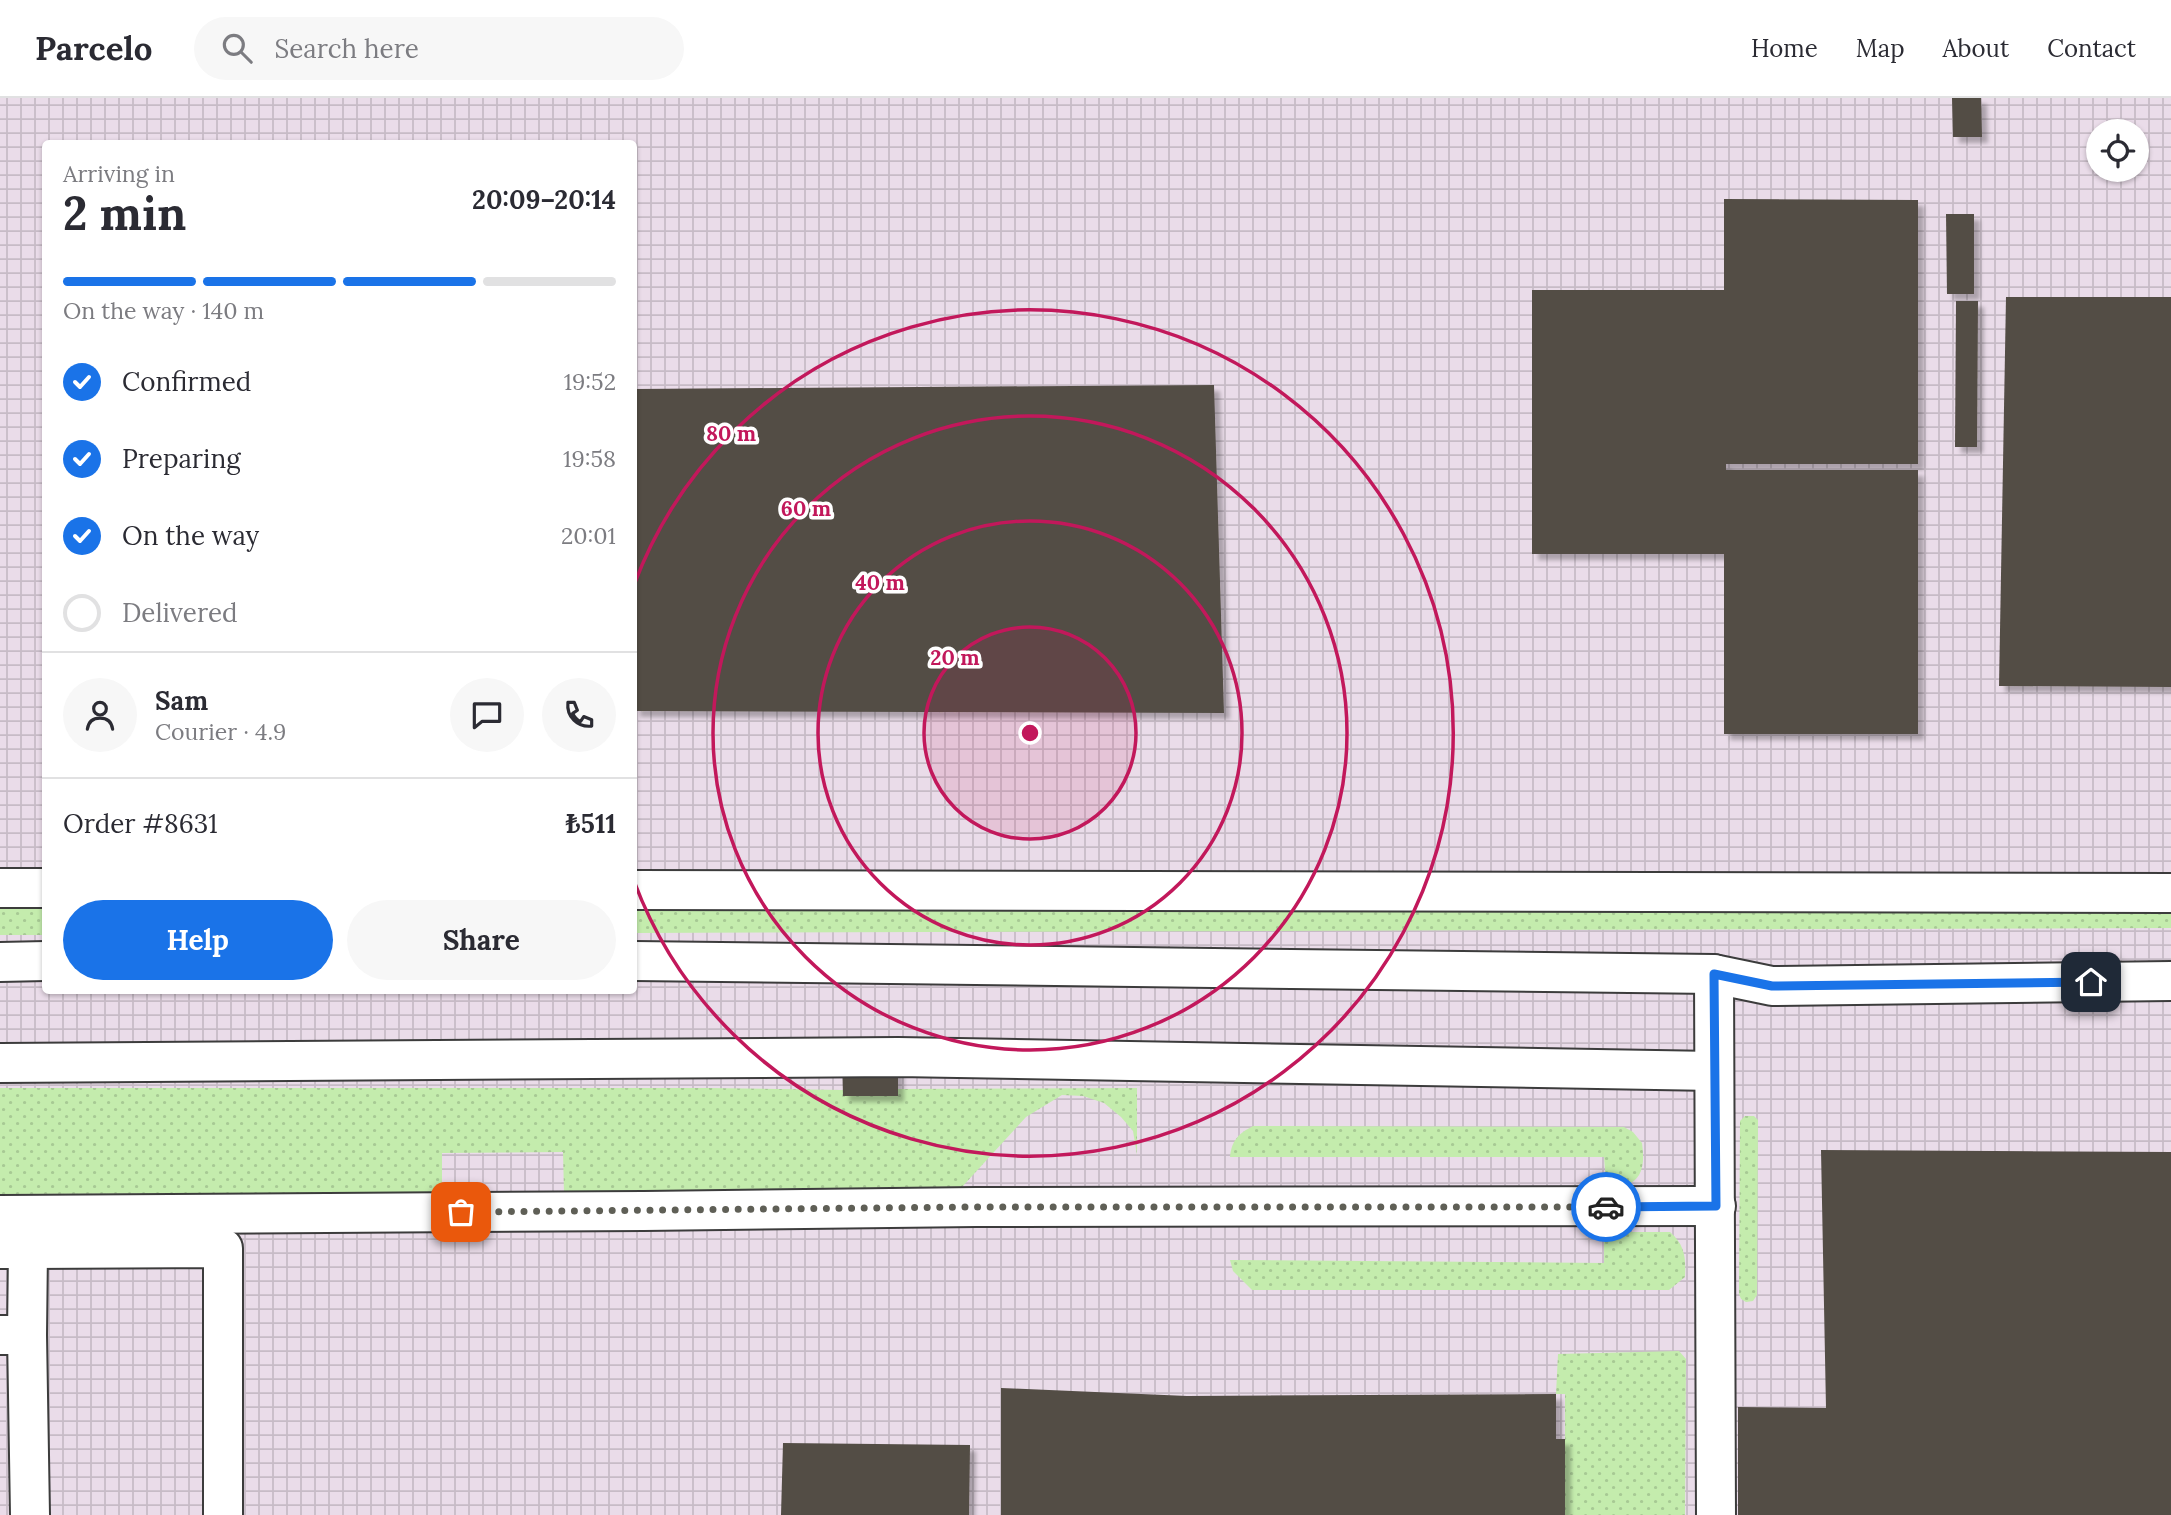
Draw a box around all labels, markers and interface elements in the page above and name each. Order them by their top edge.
search box [194,17,684,80]
text: Parcelo [35,27,152,69]
icon: search [218,29,256,67]
text: Search here [274,32,419,65]
text: Home [1751,33,1818,64]
text: Map [1856,33,1905,64]
text: About [1943,33,2009,64]
text: Contact [2047,33,2136,64]
map controls [2086,119,2149,182]
button: locate [2086,119,2149,182]
text: Arriving in [63,159,175,188]
text: 20:09–20:14 [472,183,616,216]
text: 2 min [63,184,186,243]
text: On the way · 140 m [63,296,264,325]
icon: check [63,363,101,401]
text: Confirmed [122,365,251,398]
text: 19:52 [564,367,616,396]
text: 80 m [706,420,756,447]
icon: check [63,440,101,478]
text: Preparing [122,442,241,475]
text: 19:58 [563,444,616,473]
text: 60 m [781,495,831,522]
icon: check [63,517,101,555]
text: On the way [122,519,259,552]
text: 20:01 [561,521,616,550]
text: 40 m [855,569,905,596]
text: Delivered [122,596,238,629]
text: 20 m [930,644,980,671]
button: person [63,678,137,752]
button: chat [450,678,524,752]
button: phone [542,678,616,752]
text: Sam [155,684,208,717]
text: Courier · 4.9 [155,717,286,746]
centre of rings [1018,721,1042,745]
text: Order #8631 [63,807,218,840]
text: ₺511 [565,807,616,840]
button: Help [63,900,333,980]
button: Share [347,900,616,980]
pin [2061,952,2121,1012]
icon: home [2072,963,2110,1001]
courier [1571,1172,1641,1242]
pin [431,1182,491,1242]
icon: car [1587,1188,1625,1226]
icon: bag [442,1193,480,1231]

